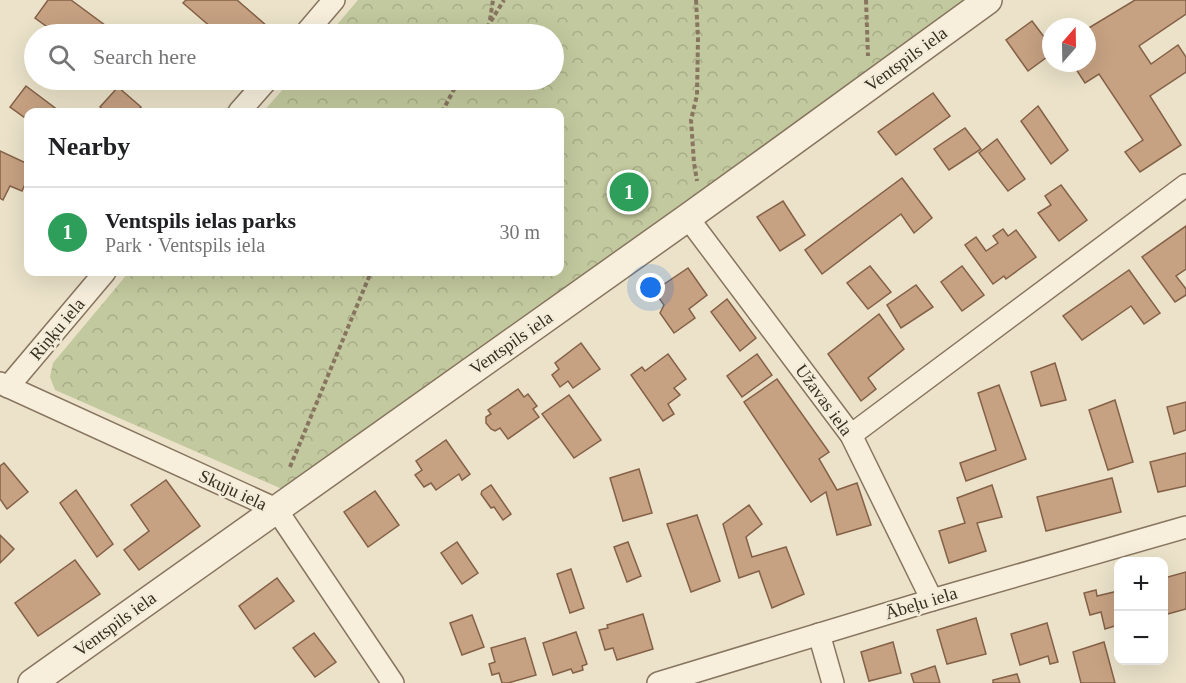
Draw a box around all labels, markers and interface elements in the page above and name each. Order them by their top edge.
north arrow [1042,18,1096,72]
street label: Ventspils iela [861,23,951,95]
search box [24,24,564,90]
icon: search [45,41,78,74]
text: Search here [93,44,196,69]
text: Nearby [48,132,130,161]
pin: 1 [610,170,648,214]
text: Ventspils ielas parks [105,208,296,233]
text: 1 [63,221,73,243]
text: 30 m [499,221,540,243]
text: Park · Ventspils iela [105,234,265,256]
your location [636,273,665,302]
street label: Riņķu iela [25,294,89,364]
street label: Ventspils iela [466,307,556,379]
street label: Užavas iela [791,360,857,440]
street label: Skuju iela [196,466,270,514]
map controls [1114,557,1168,665]
button: + [1114,557,1168,611]
street label: Ābeļu iela [882,583,960,623]
street label: Ventspils iela [70,588,160,660]
button: − [1114,611,1168,665]

